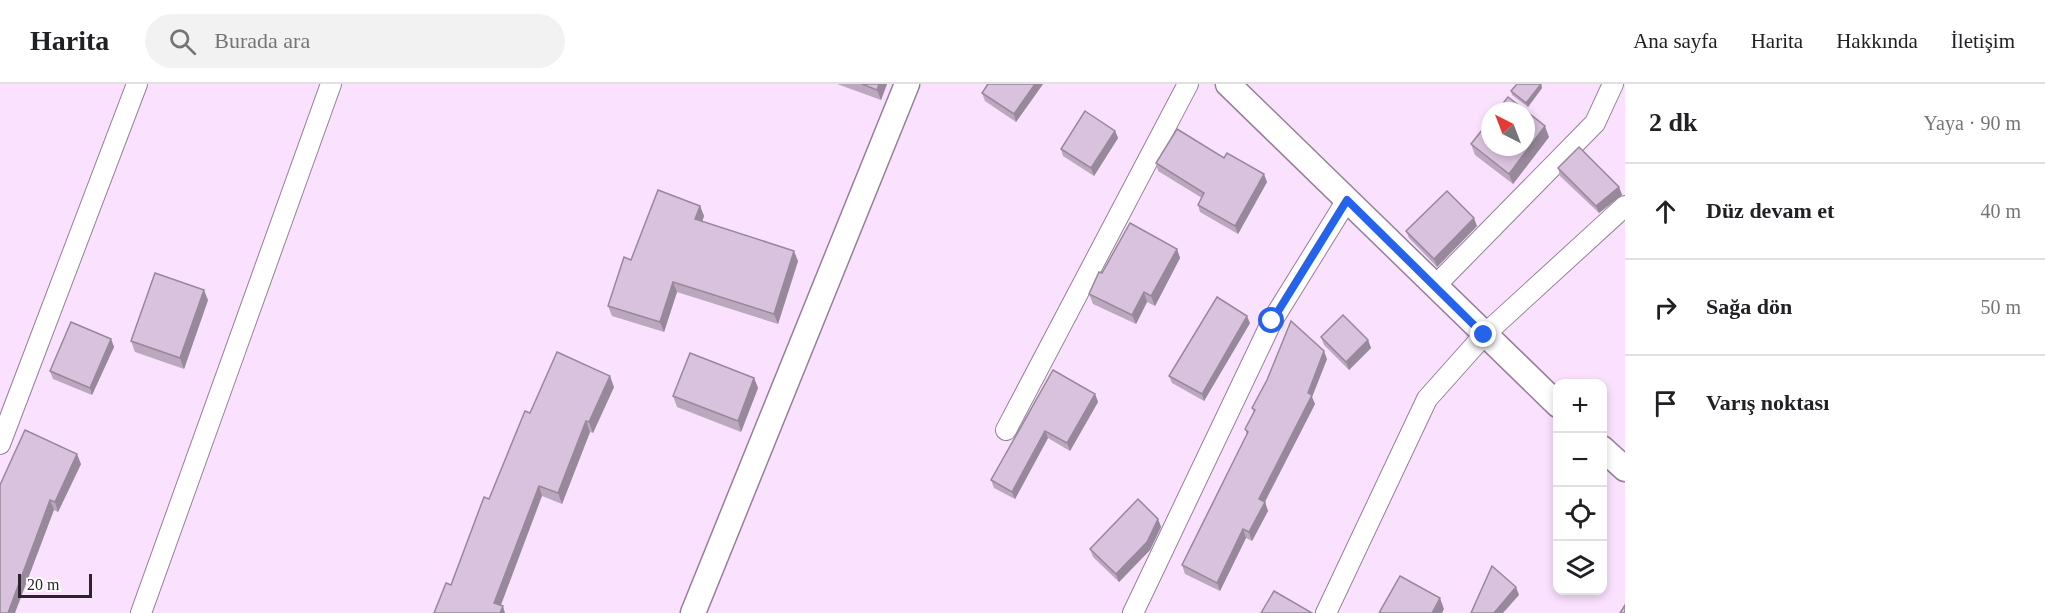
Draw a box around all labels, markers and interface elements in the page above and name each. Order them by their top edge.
search box [145,14,565,68]
text: Harita [30,25,109,56]
icon: search [166,25,199,58]
text: Burada ara [214,28,310,53]
text: Ana sayfa [1633,29,1718,53]
text: Harita [1751,29,1803,53]
text: Hakkında [1836,29,1918,53]
text: İletişim [1951,29,2015,53]
north arrow [1481,102,1535,156]
text: 2 dk [1649,108,1697,137]
text: Yaya · 90 m [1924,112,2021,134]
icon: ahead [1649,195,1682,228]
text: Düz devam et [1706,198,1834,223]
text: 40 m [1980,200,2021,222]
icon: right [1649,291,1682,324]
text: Sağa dön [1706,294,1792,319]
text: 50 m [1980,296,2021,318]
route start [1258,307,1284,333]
route end [1470,321,1496,347]
map controls [1553,379,1607,595]
button: + [1553,379,1607,433]
icon: arrive [1649,387,1682,420]
text: Varış noktası [1706,390,1829,415]
button: − [1553,433,1607,487]
button: locate [1553,487,1607,541]
button: layers [1553,541,1607,595]
scale bar [18,571,92,598]
text: 20 m [27,576,59,593]

